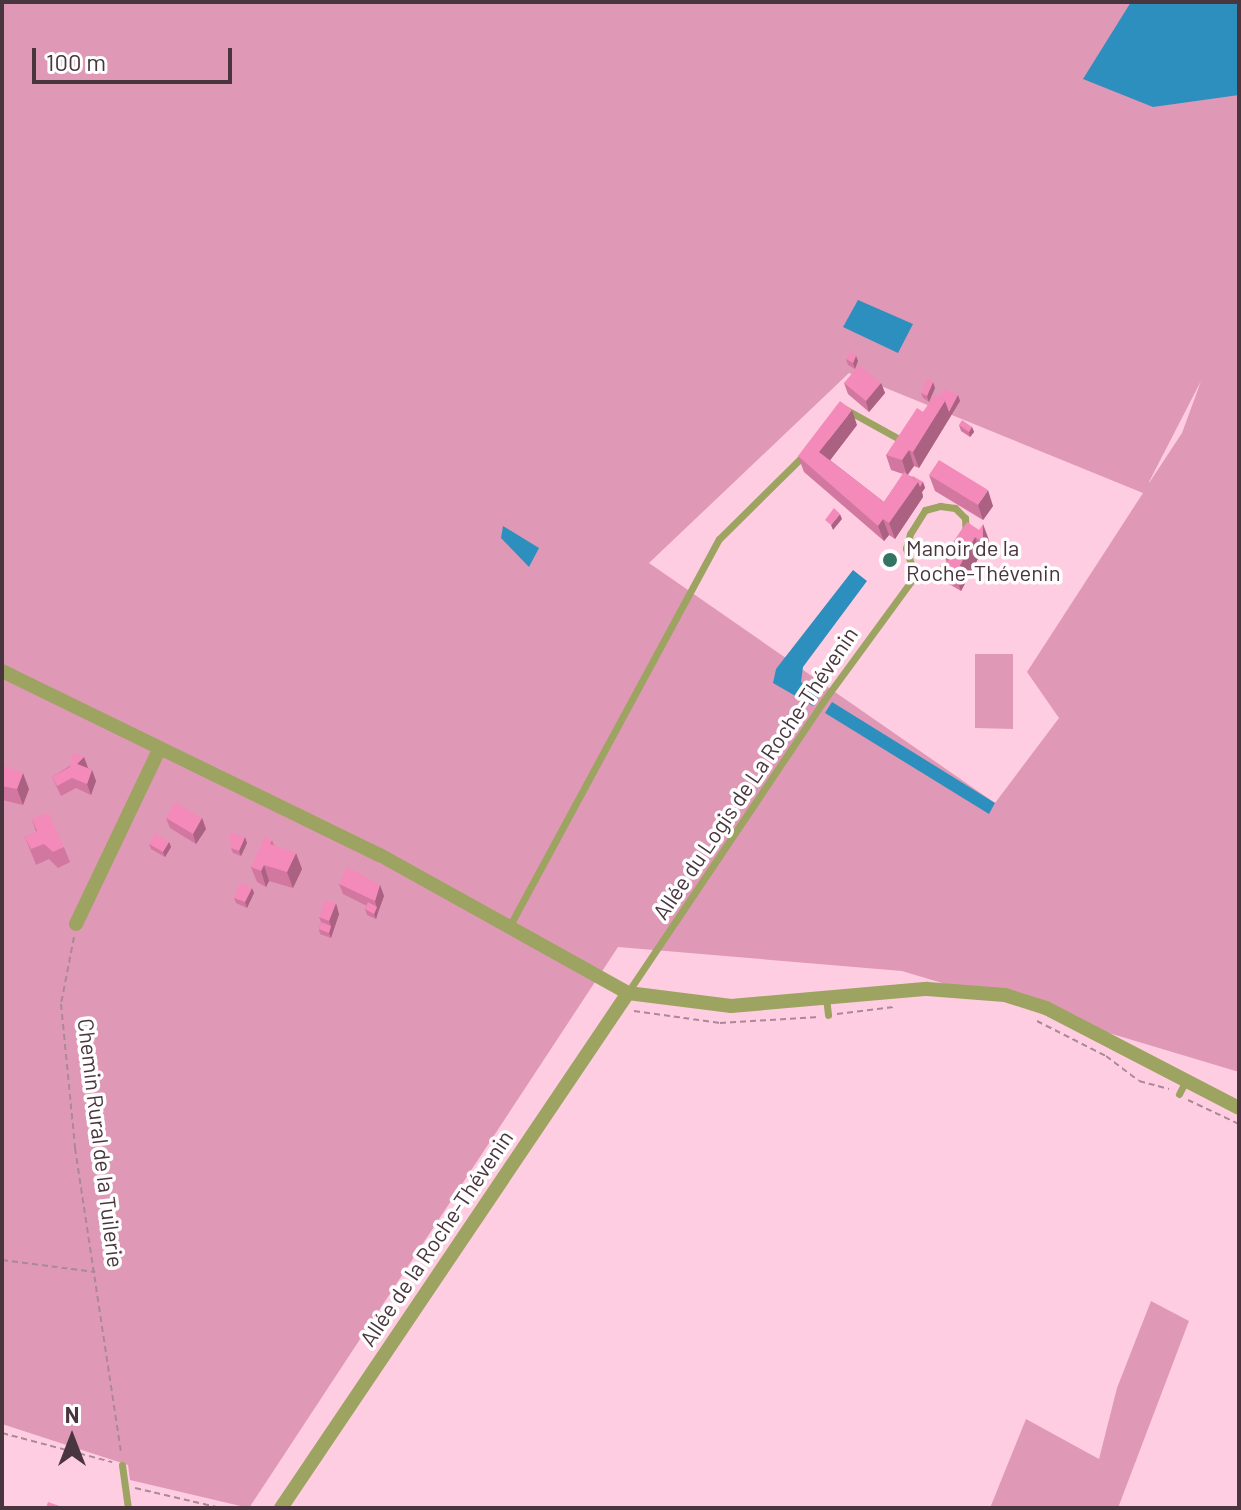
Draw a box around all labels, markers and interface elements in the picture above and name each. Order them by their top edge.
scale bar [36,32,236,82]
text: 100 m [46,47,106,76]
place label: Manoir de la Roche-Thévenin [906,534,1061,586]
marker: Manoir de la Roche-Thévenin [881,551,899,569]
street label: Allée du Logis de La Roche-Thévenin [647,622,863,924]
street label: Chemin Rural de la Tuilerie [73,1017,129,1269]
street label: Allée de la Roche-Thévenin [354,1125,518,1351]
north arrow [32,1398,112,1478]
text: N [65,1401,79,1427]

